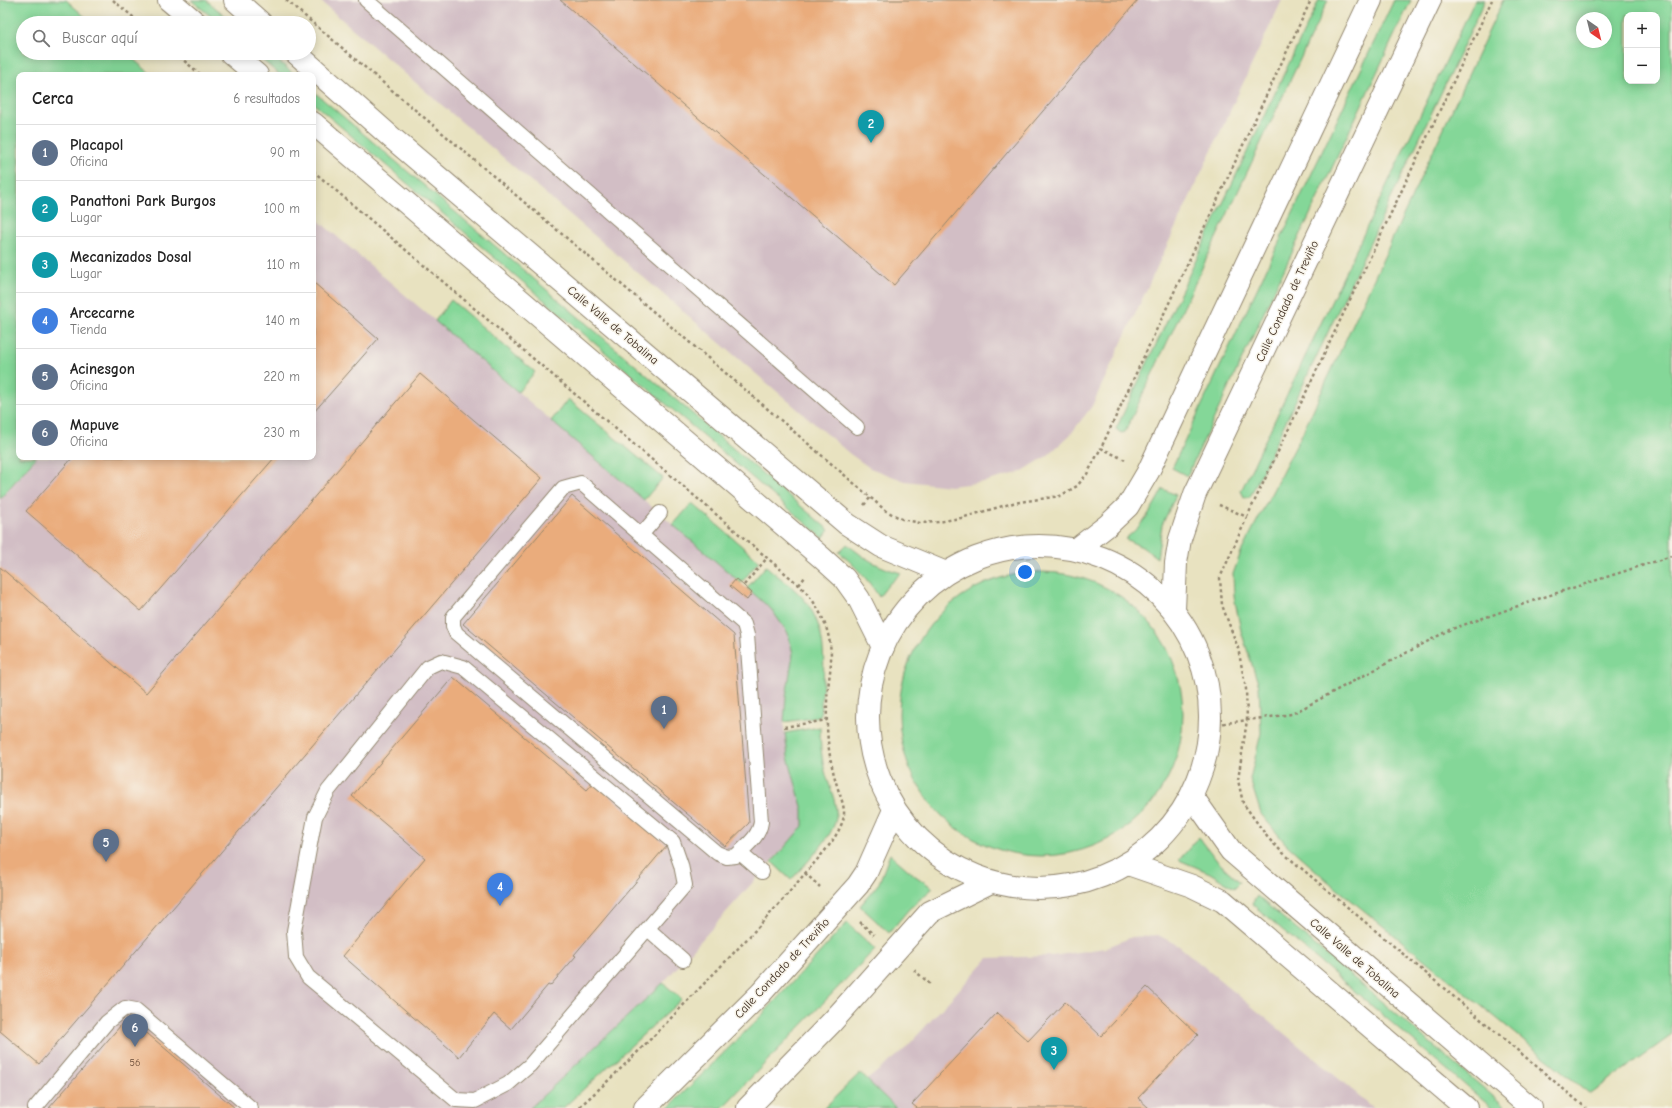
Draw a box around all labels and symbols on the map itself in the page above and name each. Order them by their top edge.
north arrow [1576,12,1612,48]
pin: 2 [858,110,884,143]
street label: Calle Condado de Treviño [1253,238,1321,364]
street label: Calle Valle de Tobalina [565,283,661,367]
your location [1015,562,1035,582]
pin: 1 [651,696,677,729]
pin: 5 [93,829,119,862]
pin: 4 [487,873,513,906]
street label: Calle Condado de Treviño [732,915,832,1021]
street label: Calle Valle de Tobalina [1307,915,1403,1001]
pin: 6 [122,1014,148,1047]
pin: 3 [1041,1037,1067,1070]
house number: 56 [130,1057,140,1069]

